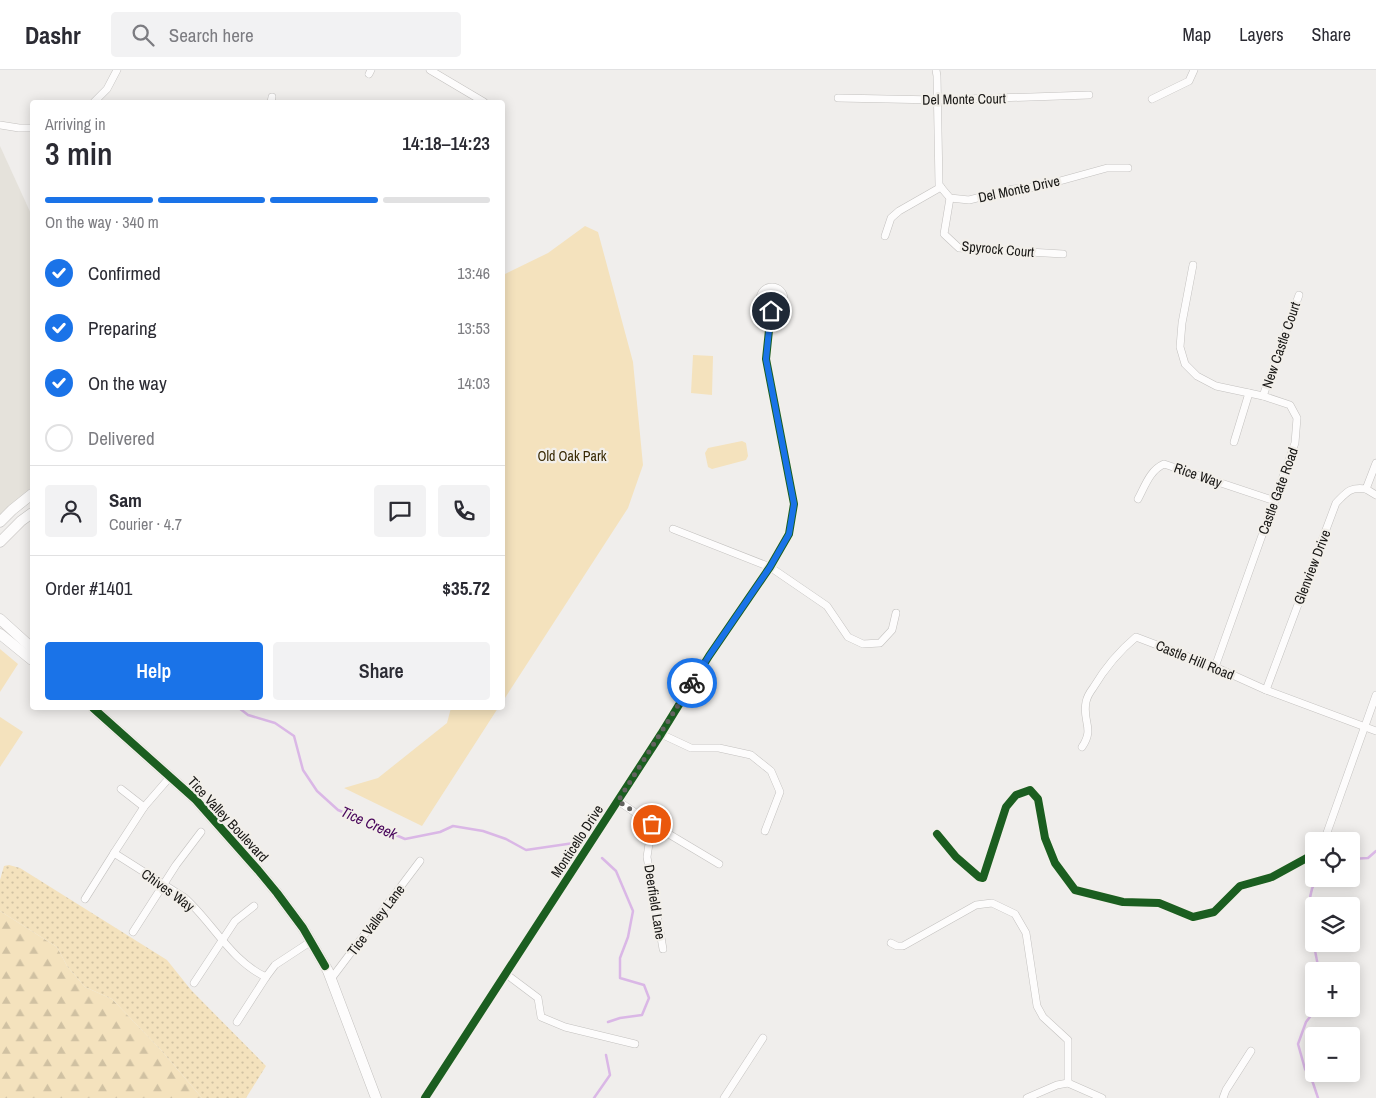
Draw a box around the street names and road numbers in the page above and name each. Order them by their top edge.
street label: Del Monte Court [922,89,1006,109]
street label: Del Monte Drive [977,172,1061,206]
street label: Spyrock Court [961,237,1035,261]
street label: New Castle Court [1258,300,1304,390]
street label: Castle Gate Road [1254,445,1302,537]
street label: Rice Way [1172,458,1224,492]
street label: Glenview Drive [1290,527,1334,607]
street label: Castle Hill Road [1153,636,1237,684]
street label: Tice Valley Boulevard [184,772,272,866]
street label: Monticello Drive [547,801,607,881]
street label: Deerfield Lane [640,863,670,941]
street label: Chives Way [138,865,198,915]
street label: Tice Valley Lane [343,881,409,959]

